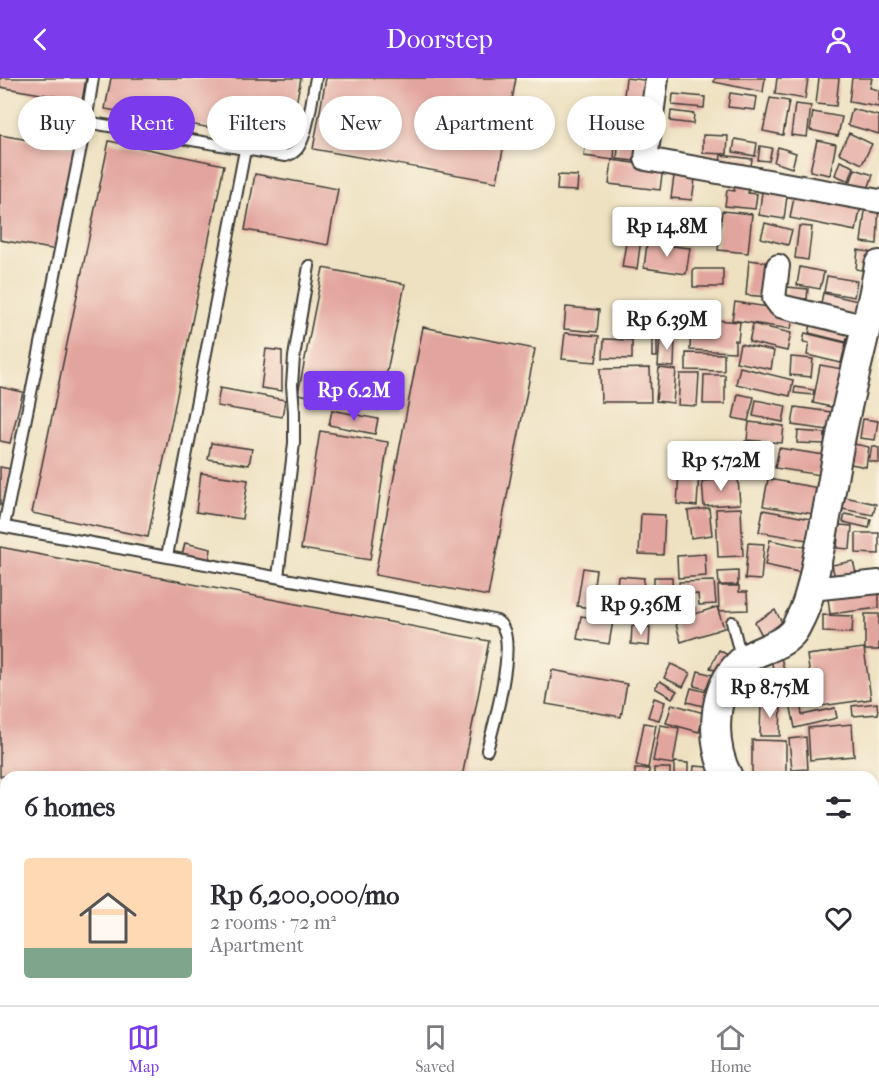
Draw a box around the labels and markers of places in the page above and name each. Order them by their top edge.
pin: Rp 14.8M [605,207,729,258]
pin: Rp 6.39M [605,300,729,351]
pin: Rp 6.2M [299,371,409,422]
pin: Rp 5.72M [659,441,783,492]
pin: Rp 9.36M [579,585,703,636]
pin: Rp 8.75M [708,668,832,719]

